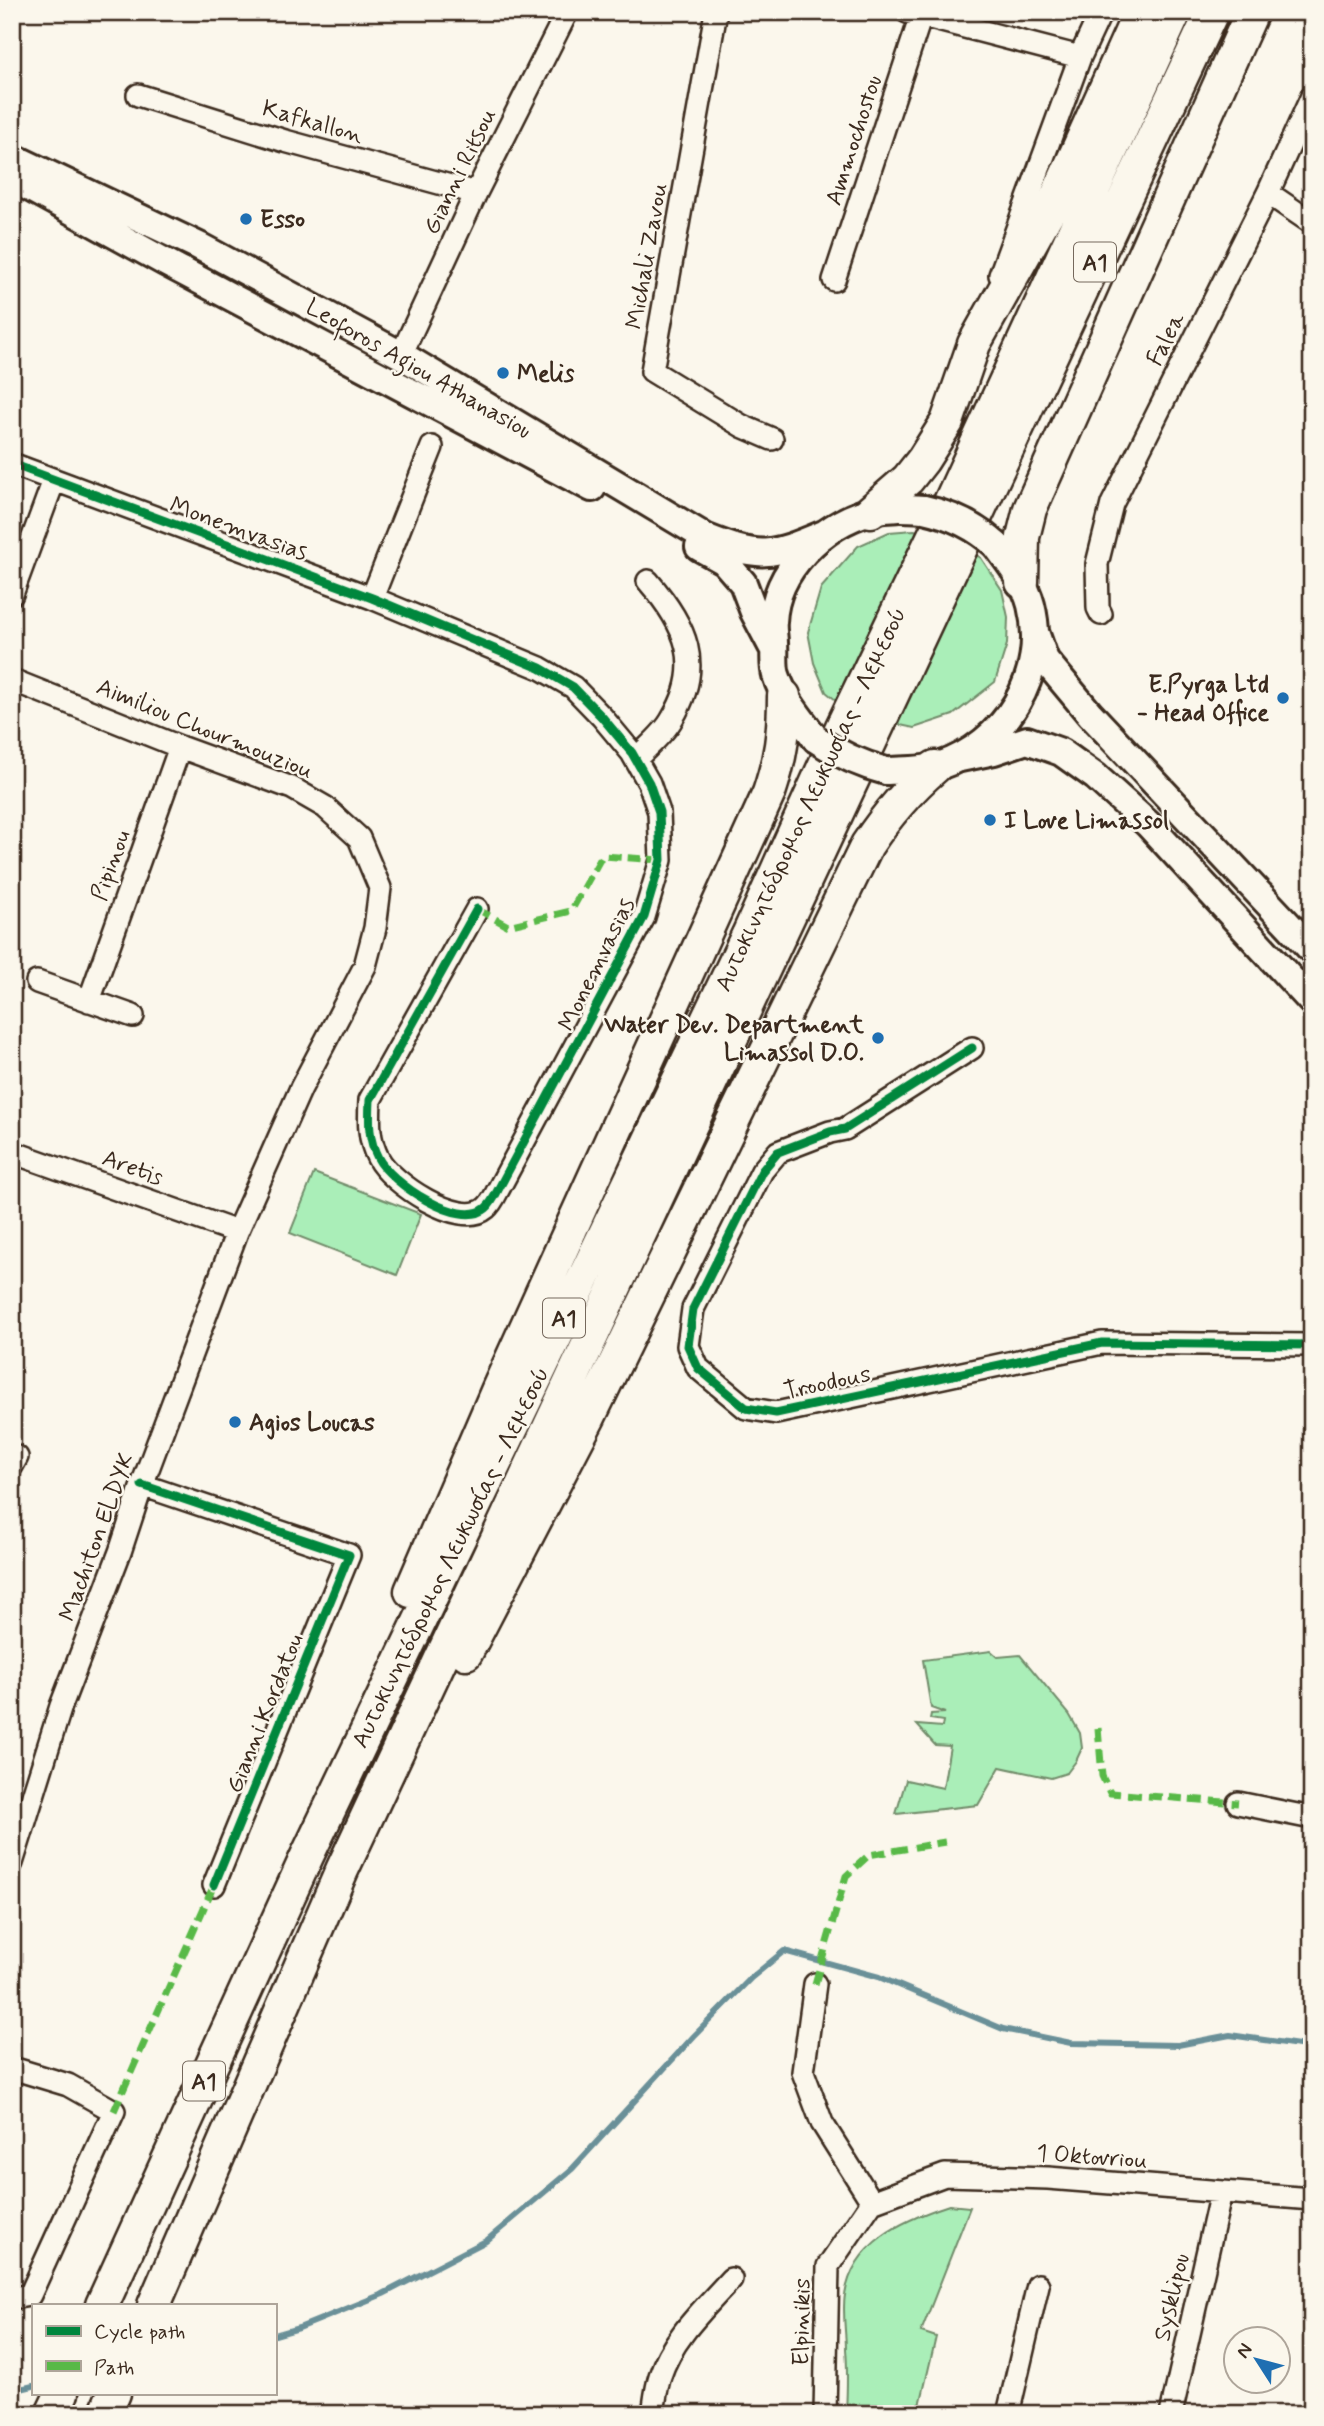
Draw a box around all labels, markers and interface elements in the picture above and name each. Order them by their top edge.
street label: Ammochostou [819,71,890,210]
street label: Kafkallon [259,93,367,152]
street label: Gianni Ritsou [416,103,504,240]
street label: Michali Zavou [619,181,676,332]
place label: Esso [260,205,305,236]
marker: Esso [238,211,254,227]
road number: A1 [1074,243,1116,282]
street label: Leoforos Agiou Athanasiou [298,292,537,449]
street label: Falea [1140,307,1193,372]
place label: Melis [517,359,575,390]
marker: Melis [495,365,511,381]
street label: Monemvasias [165,490,312,569]
street label: Αυτοκινητόδρομος Λευκωσίας - Λεμεσού [708,603,914,997]
place label: E.Pyrga Ltd - Head Office [1137,670,1269,729]
street label: Aimiliou Chourmouziou [92,672,317,787]
marker: E.Pyrga Ltd - Head Office [1275,690,1291,706]
place label: I Love Limassol [1004,806,1169,837]
marker: I Love Limassol [982,812,998,828]
street label: Pipinou [84,826,139,905]
street label: Monemvasias [552,893,643,1036]
place label: Water Dev. Department Limassol D.O. [603,1010,865,1069]
marker: Water Dev. Department Limassol D.O. [870,1030,886,1046]
street label: Aretis [98,1143,168,1194]
road number: A1 [543,1298,585,1338]
street label: Troodous [781,1359,874,1408]
street label: Αυτοκινητόδρομος Λευκωσίας - Λεμεσού [345,1362,557,1753]
place label: Agios Loucas [249,1408,375,1440]
marker: Agios Loucas [227,1414,243,1430]
street label: Machiton ELDYK [53,1449,142,1626]
street label: Gianni Kordatou [219,1629,312,1798]
road number: A1 [183,2062,225,2100]
street label: 1 Oktovriou [1035,2138,1148,2177]
street label: Sysklipou [1147,2250,1198,2344]
street label: Elpinikis [786,2278,819,2366]
legend [32,2304,276,2394]
text: Cycle path [94,2318,185,2346]
north arrow [1222,2324,1292,2394]
text: N [1231,2338,1258,2363]
text: Path [94,2354,134,2382]

